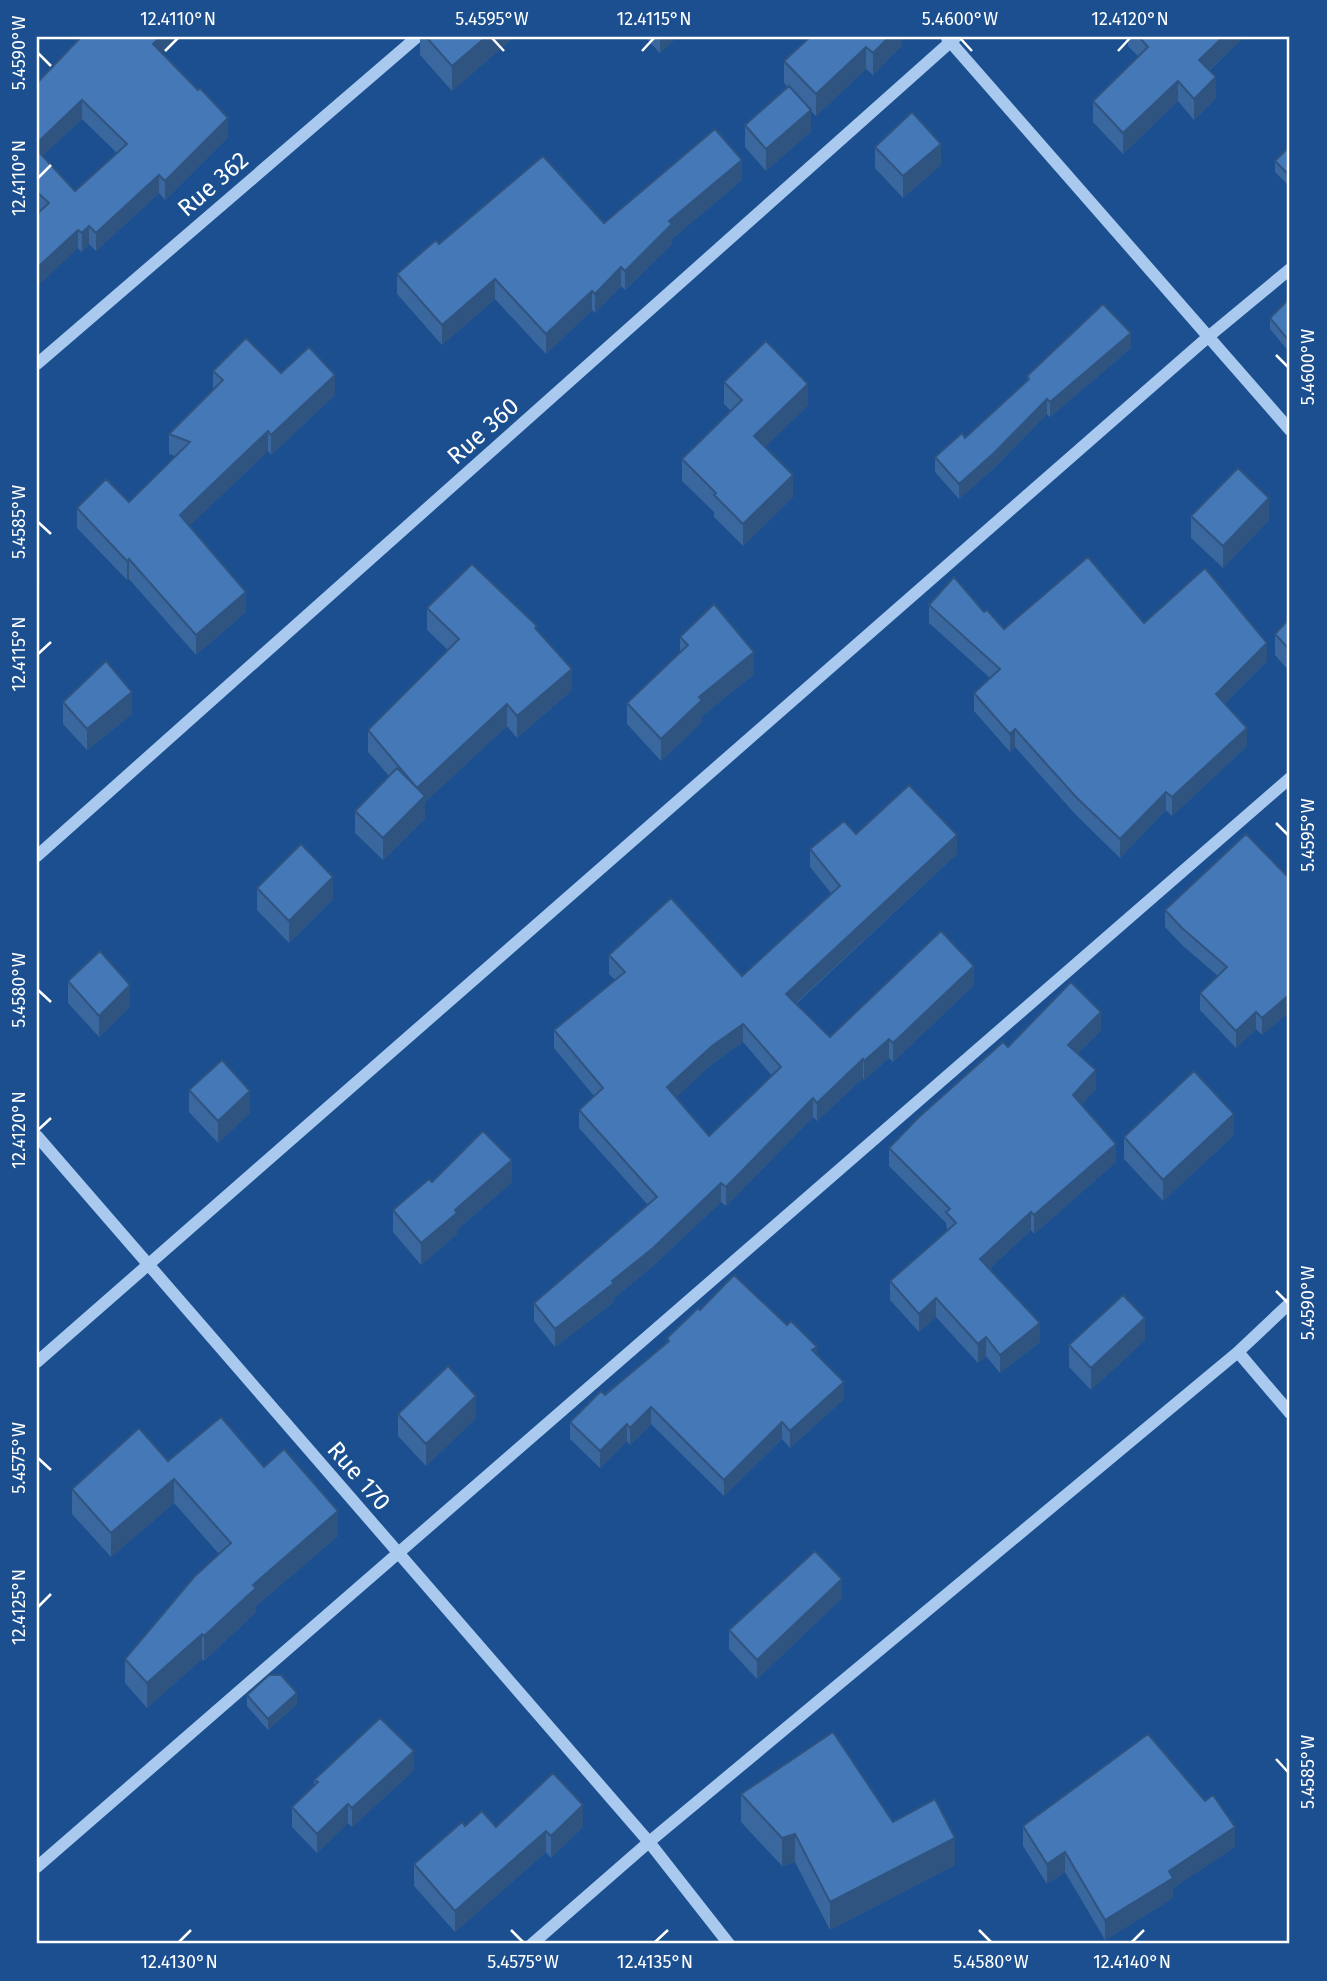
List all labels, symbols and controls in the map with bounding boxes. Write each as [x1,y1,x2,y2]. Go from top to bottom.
text: 12.4110°N [140,8,216,30]
text: 5.4595°W [455,8,529,30]
text: 12.4115°N [617,8,691,30]
text: 5.4600°W [922,8,998,30]
text: 12.4120°N [1091,8,1169,30]
text: 5.4590°W [8,16,30,90]
text: 12.4110°N [8,140,30,216]
street label: Rue 362 [172,146,254,222]
text: 5.4600°W [1297,329,1319,405]
street label: Rue 360 [442,392,524,470]
text: 5.4585°W [8,485,30,559]
text: 12.4115°N [8,617,30,691]
text: 5.4595°W [1297,798,1319,872]
text: 5.4580°W [8,952,30,1028]
text: 12.4120°N [8,1091,30,1169]
text: 5.4590°W [1297,1266,1319,1340]
text: 5.4575°W [8,1422,30,1494]
street label: Rue 170 [322,1436,396,1516]
text: 12.4125°N [8,1569,30,1645]
text: 5.4585°W [1297,1735,1319,1809]
text: 12.4130°N [140,1951,218,1973]
text: 5.4575°W [487,1951,559,1973]
text: 12.4135°N [617,1951,693,1973]
text: 5.4580°W [953,1951,1029,1973]
text: 12.4140°N [1093,1951,1171,1973]

